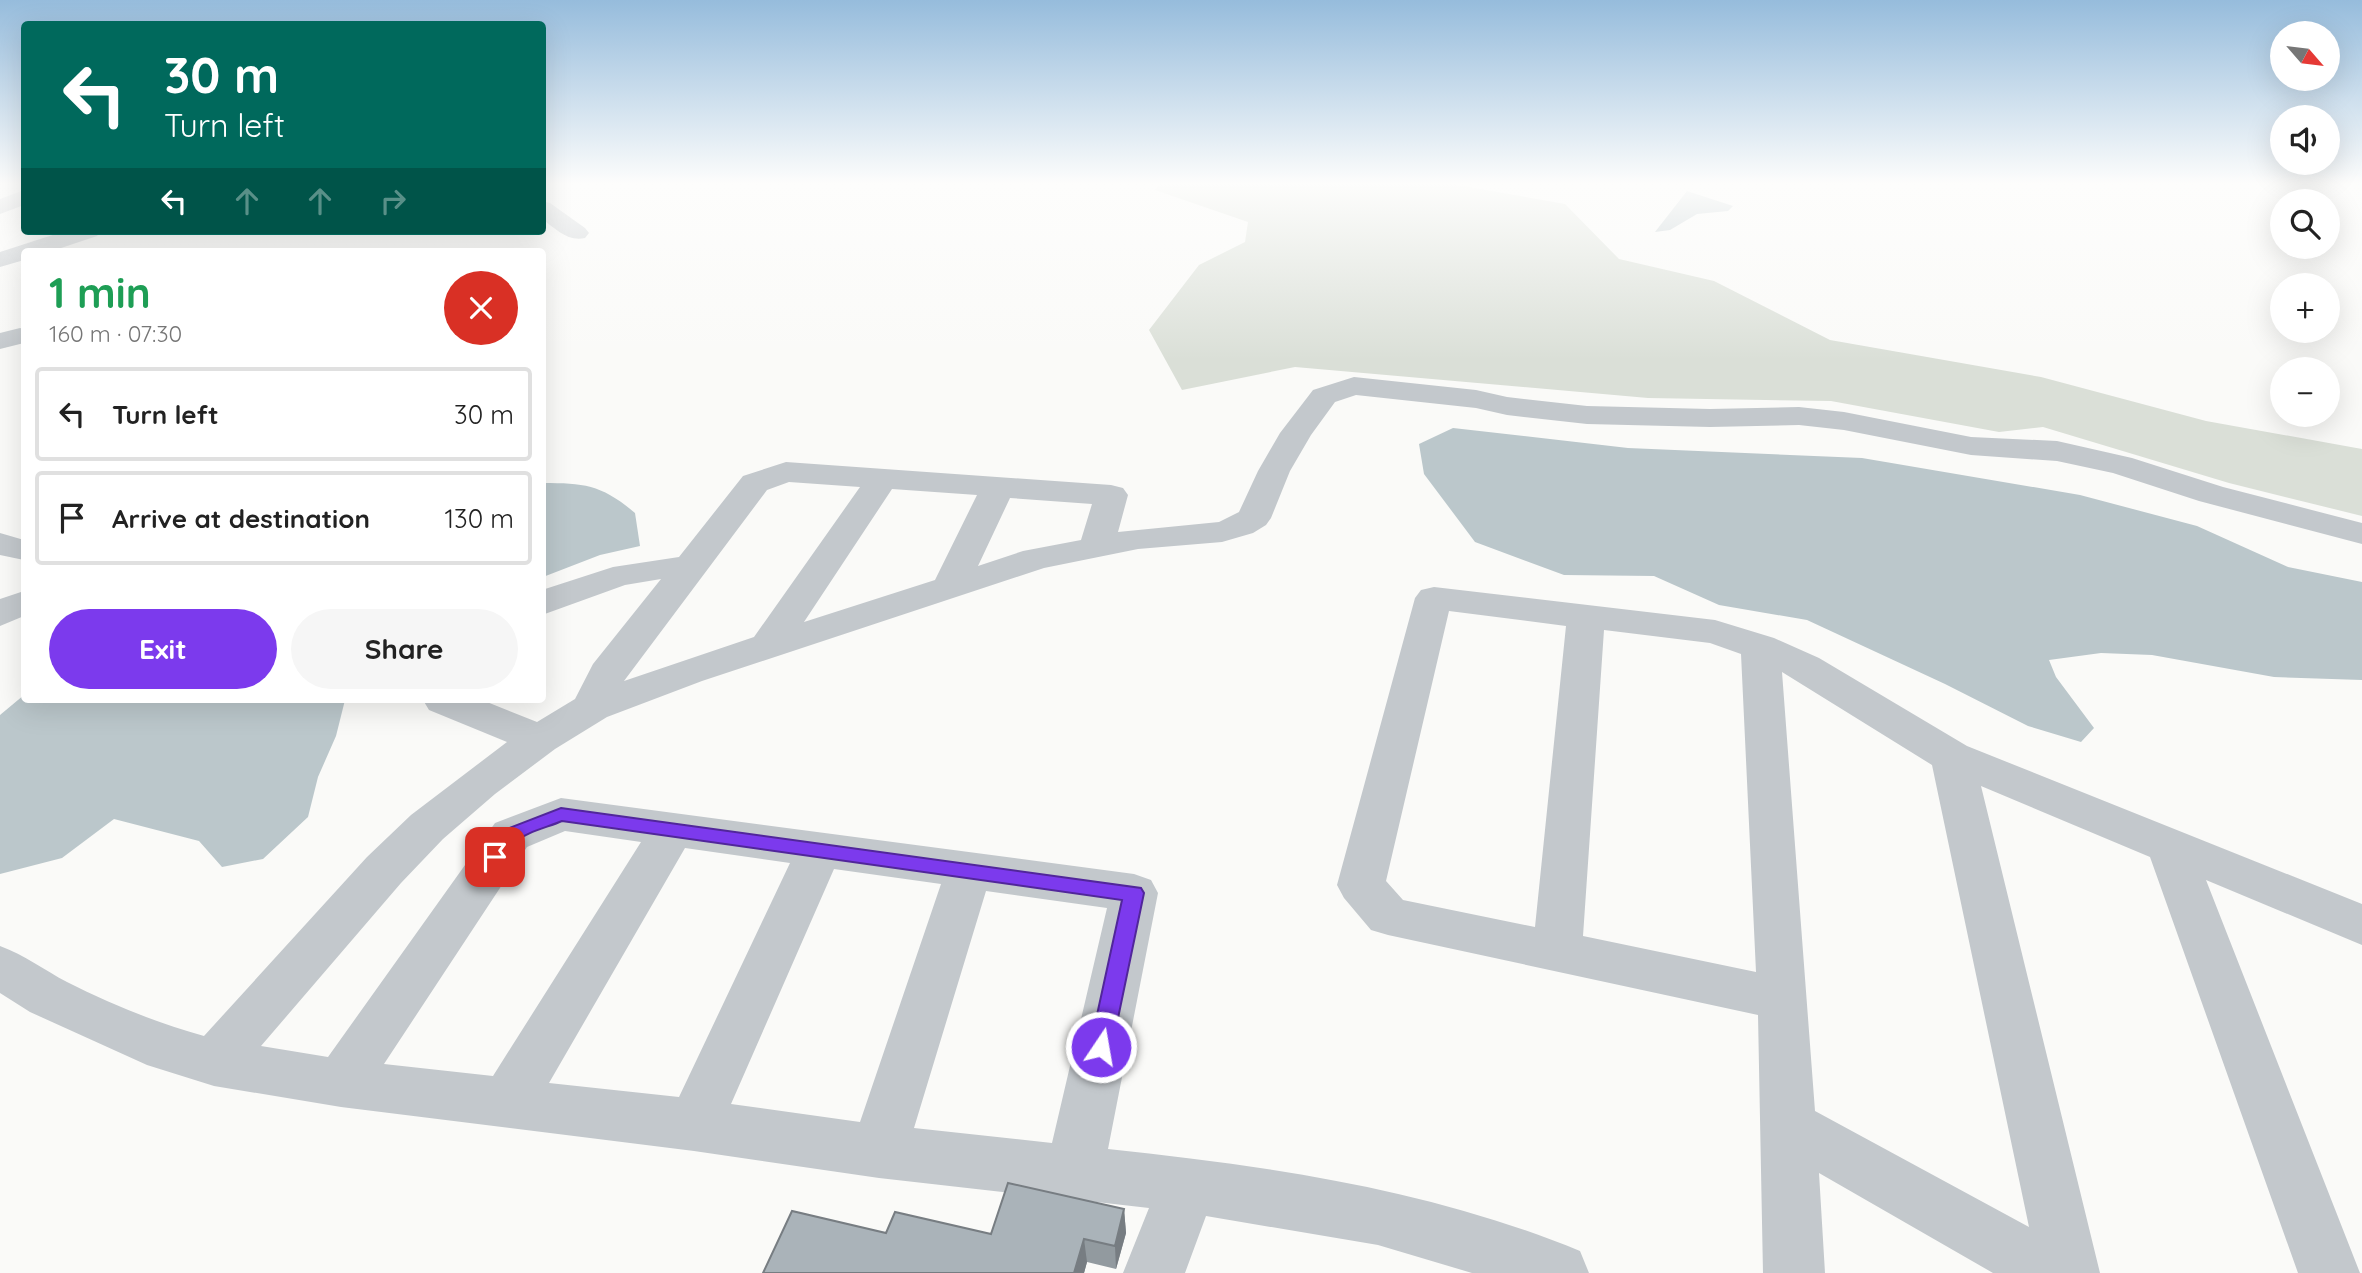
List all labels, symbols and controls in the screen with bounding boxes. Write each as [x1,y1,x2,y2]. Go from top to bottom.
north arrow [2270,21,2340,91]
map controls [2270,21,2340,427]
text: 30 m [164,44,279,105]
icon: left [49,49,140,140]
text: Turn left [164,105,285,145]
button: sound [2270,105,2340,175]
icon: left [155,182,193,220]
icon: ahead [228,182,266,220]
icon: ahead [301,182,339,220]
icon: right [374,182,412,220]
button: search [2270,189,2340,259]
text: 1 min [49,266,151,319]
button: close [444,271,518,345]
button: + [2270,273,2340,343]
text: 160 m · 07:30 [49,319,182,348]
button: − [2270,357,2340,427]
icon: left [53,395,91,433]
text: Turn left [112,398,219,431]
text: 30 m [454,398,514,431]
icon: arrive [53,499,91,537]
text: Arrive at destination [112,502,370,535]
text: 130 m [444,502,514,535]
button: Exit [49,609,277,689]
button: Share [291,609,518,689]
pin [465,827,525,887]
icon: arrive [476,838,514,876]
position arrow [1064,1010,1138,1084]

